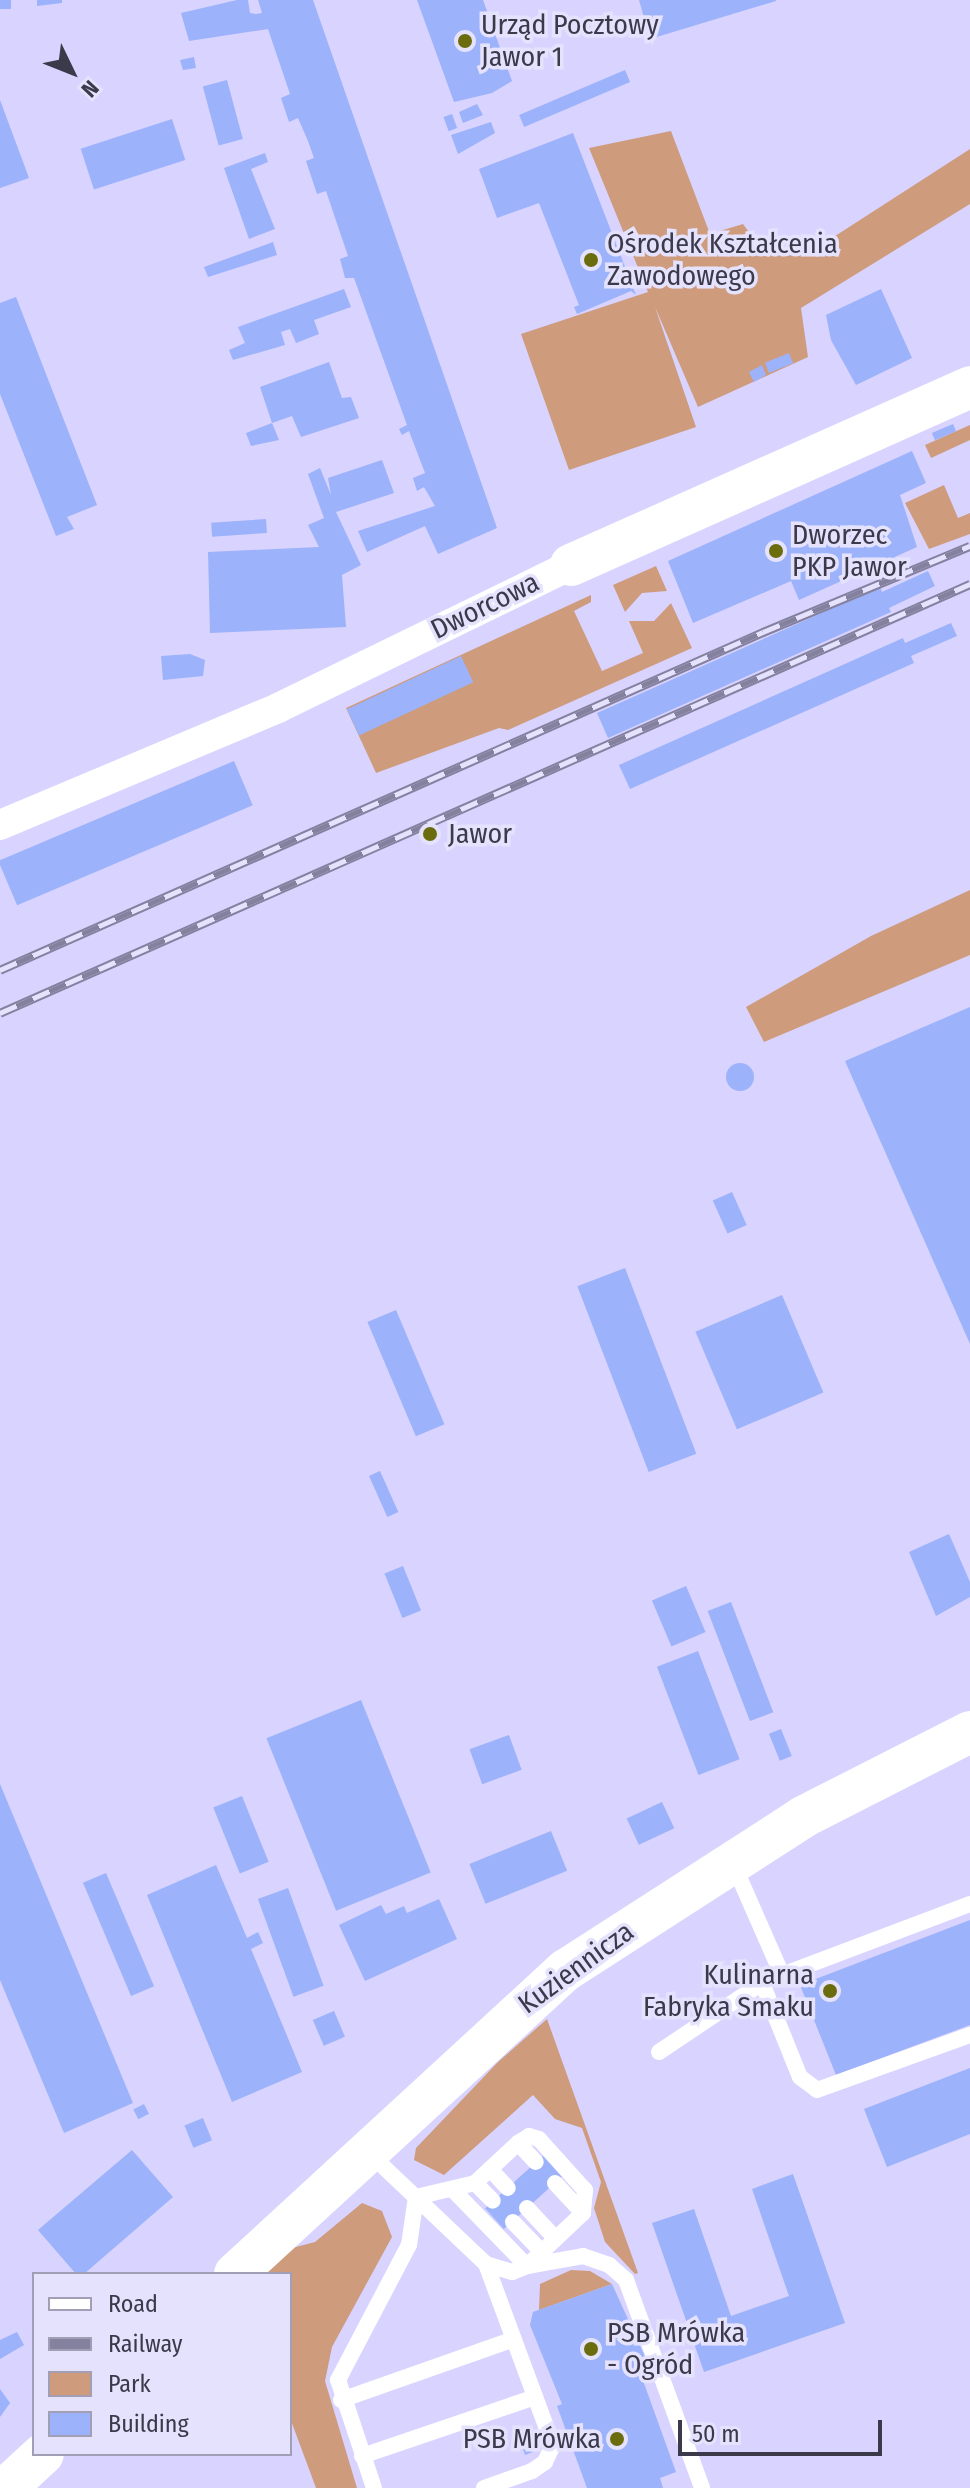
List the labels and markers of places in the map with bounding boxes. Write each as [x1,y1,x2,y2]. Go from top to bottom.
place label: Urząd Pocztowy Jawor 1 [481,8,659,74]
marker: Urząd Pocztowy Jawor 1 [456,32,474,50]
place label: Ośrodek Kształcenia Zawodowego [607,227,838,293]
marker: Ośrodek Kształcenia Zawodowego [582,251,600,269]
place label: Dworzec PKP Jawor [792,518,907,584]
marker: Dworzec PKP Jawor [767,542,785,560]
place label: Jawor [448,817,512,851]
marker: Jawor [419,823,441,845]
place label: Kulinarna Fabryka Smaku [643,1958,814,2024]
marker: Kulinarna Fabryka Smaku [821,1982,839,2000]
place label: PSB Mrówka - Ogród [607,2316,745,2382]
marker: PSB Mrówka - Ogród [582,2340,600,2358]
place label: PSB Mrówka [463,2422,601,2456]
marker: PSB Mrówka [608,2430,626,2448]

